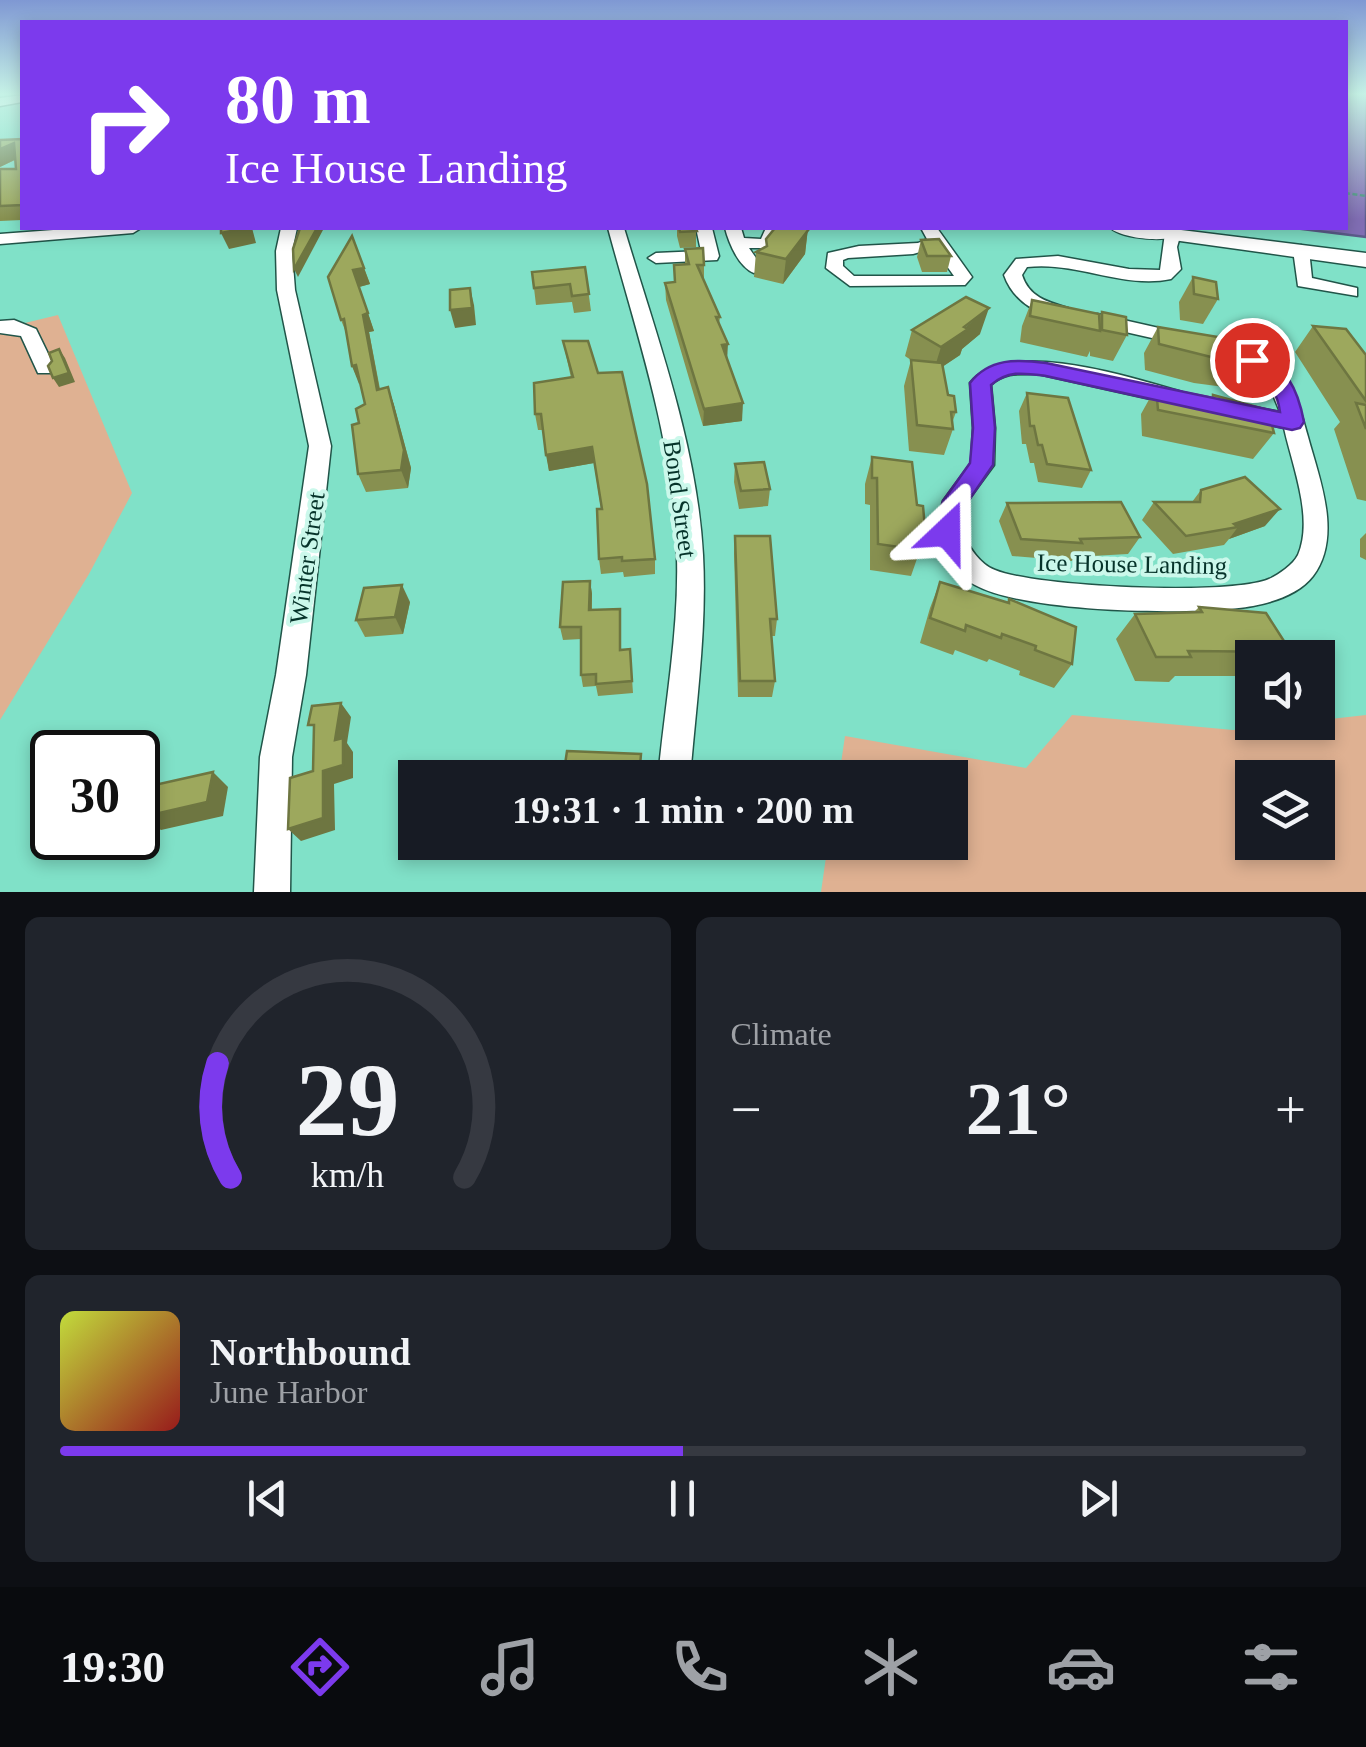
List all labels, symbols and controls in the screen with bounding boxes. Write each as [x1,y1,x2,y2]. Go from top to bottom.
icon: right [60,60,190,190]
text: 80 m [225,61,371,138]
text: Ice House Landing [225,143,567,193]
pin [1210,318,1295,403]
icon: arrive [1225,333,1280,388]
street label: Bond Street [658,438,702,560]
position arrow [895,480,999,584]
street label: Winter Street [284,490,330,626]
street label: Ice House Landing [1037,549,1228,579]
map controls [1235,640,1335,860]
button: sound [1235,640,1335,740]
speed limit sign: 30 [30,730,160,860]
button: layers [1235,760,1335,860]
text: 19:31 · 1 min · 200 m [512,789,854,831]
text: Climate [731,1016,832,1052]
text: 29 [296,1042,400,1157]
text: 21° [966,1067,1071,1150]
text: − [731,1079,762,1140]
text: + [1275,1079,1306,1140]
text: km/h [311,1155,385,1195]
text: Northbound [210,1331,411,1373]
text: June Harbor [210,1374,367,1410]
icon: previous [240,1471,295,1526]
icon: pause [655,1471,710,1526]
icon: next [1071,1471,1126,1526]
icon: directions [285,1632,355,1702]
icon: music [475,1632,545,1702]
icon: phone [665,1632,735,1702]
icon: climate [856,1632,926,1702]
icon: car [1046,1632,1116,1702]
icon: filters [1236,1632,1306,1702]
text: 19:30 [60,1642,165,1692]

